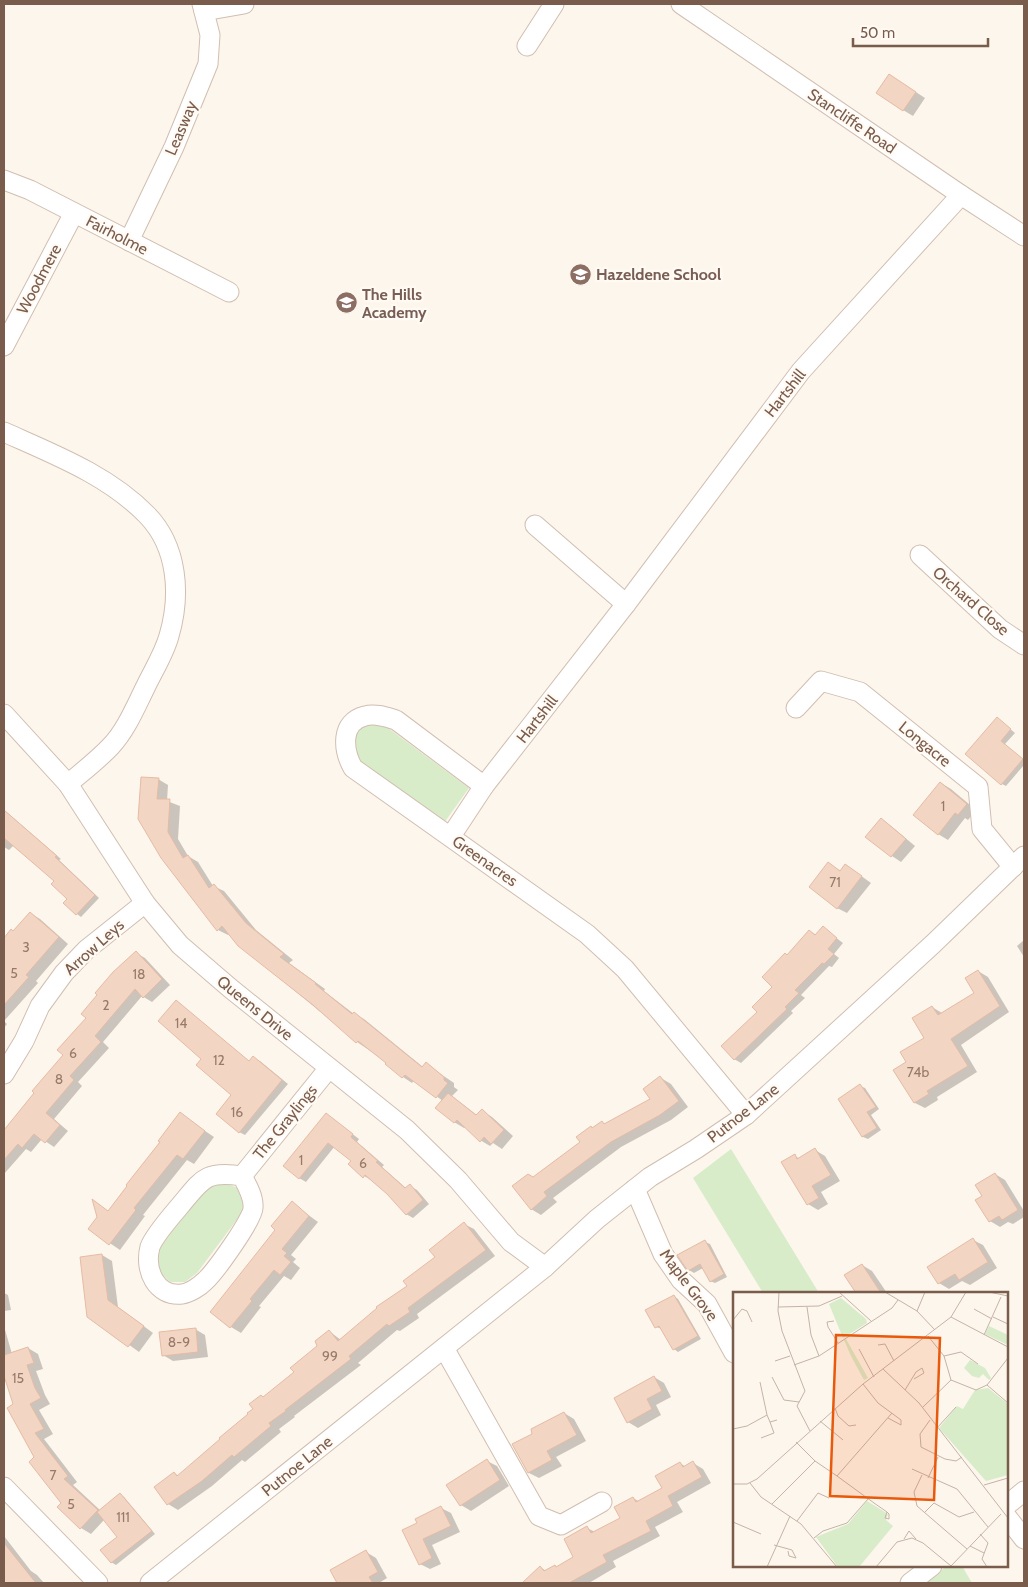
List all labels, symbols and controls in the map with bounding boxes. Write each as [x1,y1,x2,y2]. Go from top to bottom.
scale bar [853,15,988,47]
text: 50 m [860,24,895,42]
street label: Stancliffe Road [804,84,900,158]
street label: Leasway [161,98,201,158]
street label: Fairholme [83,211,151,259]
street label: Woodmere [13,241,65,317]
school or university icon: Hazeldene School [568,262,592,286]
place label: Hazeldene School [596,265,721,284]
place label: The Hills Academy [362,285,427,322]
school or university icon: The Hills Academy [334,291,358,315]
street label: Hartshill [760,365,810,421]
street label: Orchard Close [929,563,1013,639]
street label: Hartshill [512,691,562,747]
street label: Longacre [895,717,955,771]
house number: 1 [941,797,945,815]
street label: Greenacres [449,832,522,891]
house number: 71 [829,873,841,891]
street label: Arrow Leys [60,915,128,979]
house number: 3 [22,938,30,956]
house number: 5 [10,964,18,982]
house number: 18 [132,965,146,983]
street label: Queens Drive [213,972,297,1044]
house number: 2 [102,996,110,1014]
house number: 14 [175,1014,187,1032]
house number: 6 [69,1044,77,1062]
house number: 12 [213,1051,225,1069]
house number: 74b [907,1063,929,1081]
house number: 8 [55,1070,63,1088]
street label: Putnoe Lane [704,1079,782,1147]
street label: The Graylings [249,1081,321,1163]
house number: 16 [231,1103,243,1121]
house number: 1 [299,1151,303,1169]
house number: 6 [359,1154,367,1172]
street label: Maple Grove [656,1245,722,1325]
inset map [733,1292,1008,1567]
house number: 8-9 [168,1333,190,1351]
house number: 99 [322,1347,338,1365]
house number: 15 [12,1369,24,1387]
street label: Putnoe Lane [258,1432,336,1500]
house number: 7 [49,1466,57,1484]
house number: 5 [67,1495,75,1513]
house number: 111 [116,1508,130,1526]

